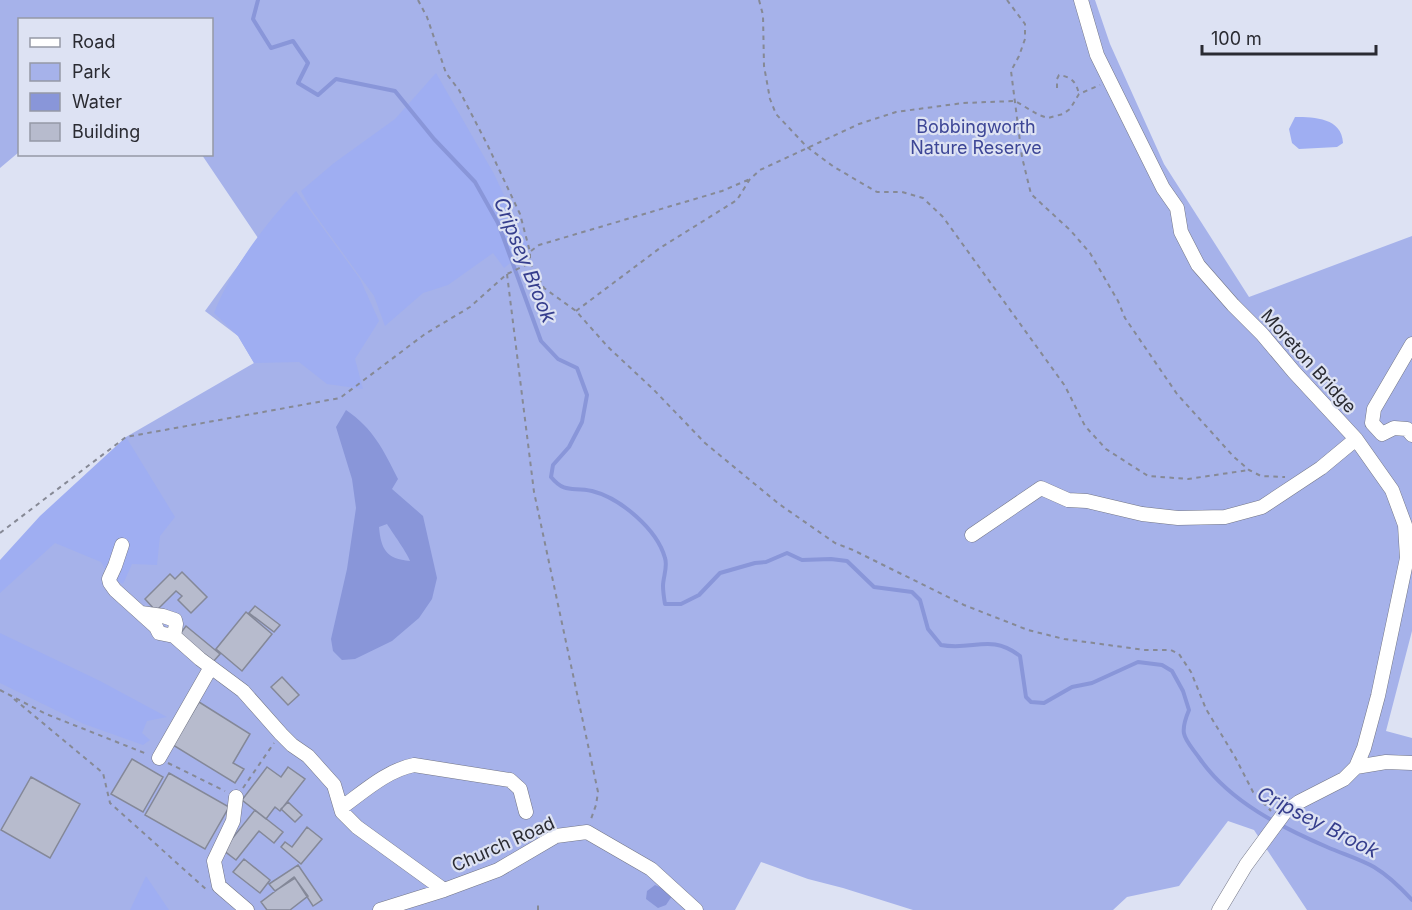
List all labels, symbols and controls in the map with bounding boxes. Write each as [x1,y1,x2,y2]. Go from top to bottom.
legend [18,18,213,156]
scale bar [1202,18,1376,56]
text: 100 m [1211,28,1262,49]
text: Road [72,31,115,52]
text: Park [72,61,111,82]
text: Water [72,91,122,112]
park label: Bobbingworth Nature Reserve [910,116,1042,158]
text: Building [72,121,140,142]
water label: Cripsey Brook [489,194,561,327]
street label: Moreton Bridge [1257,305,1361,417]
water label: Cripsey Brook [1253,781,1384,863]
street label: Church Road [448,812,558,876]

